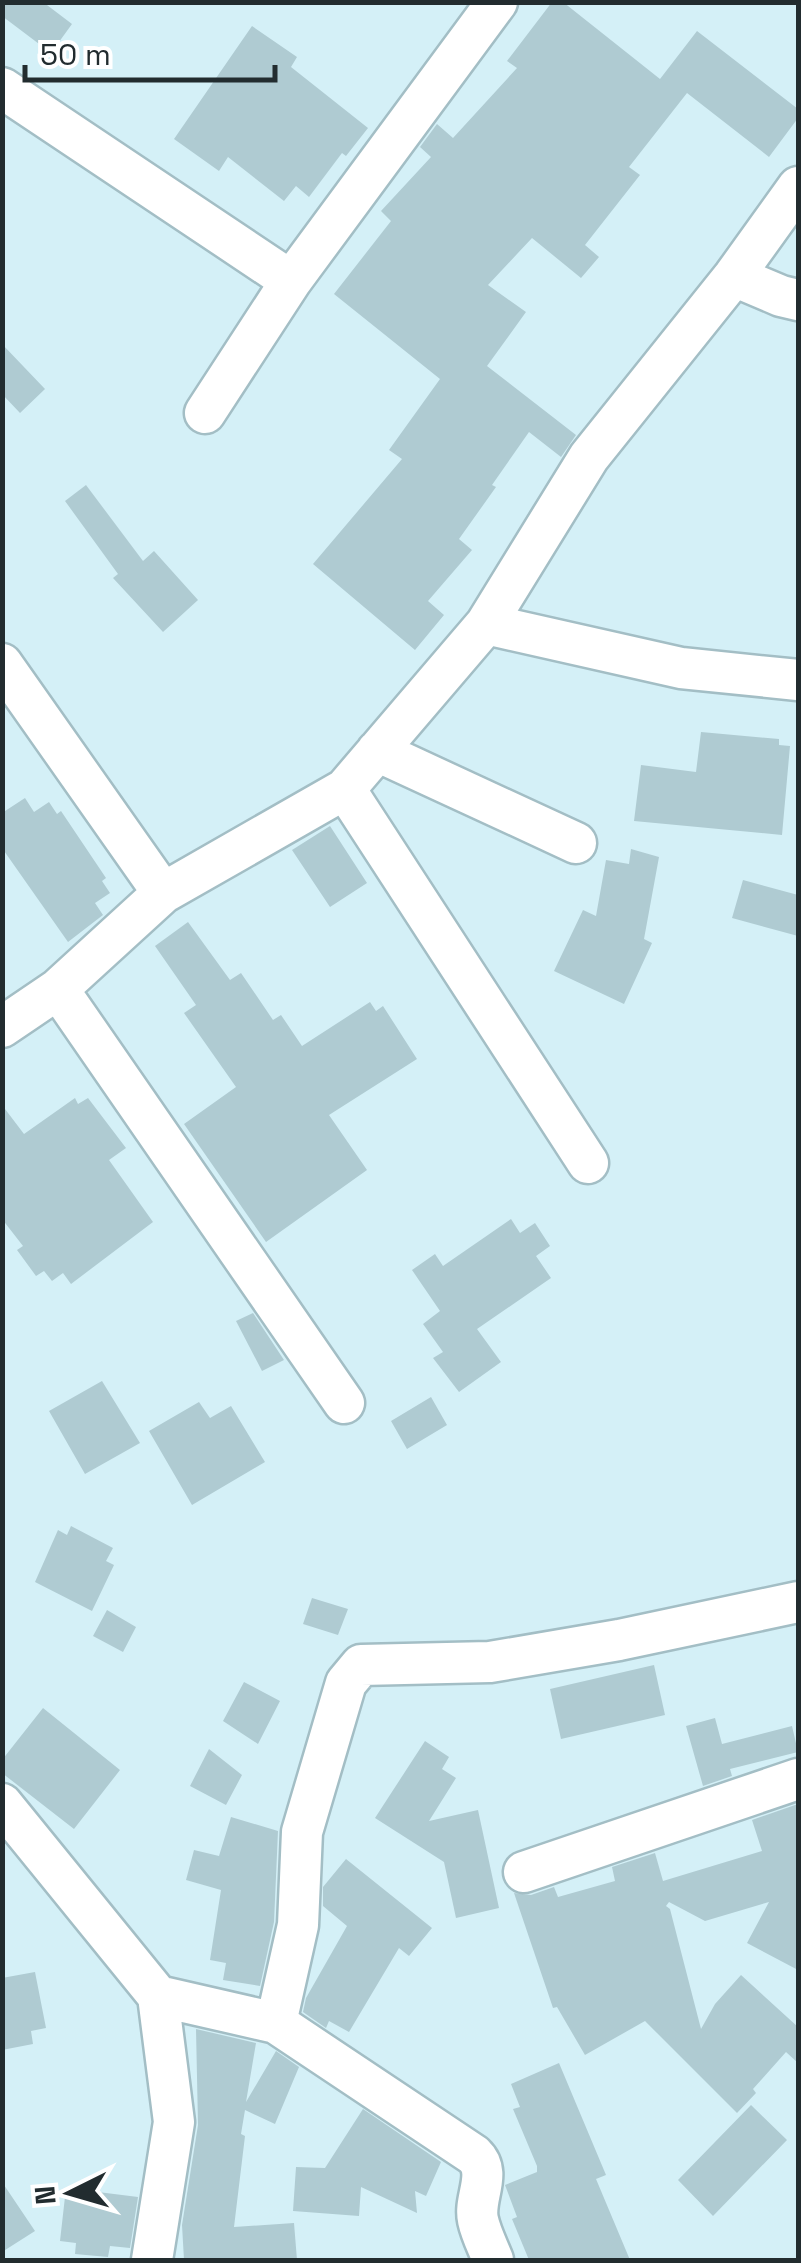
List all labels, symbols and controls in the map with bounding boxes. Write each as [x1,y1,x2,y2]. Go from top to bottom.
scale bar [25,20,275,82]
text: 50 m [40,35,111,74]
north arrow [20,2143,120,2243]
text: N [26,2184,64,2206]

